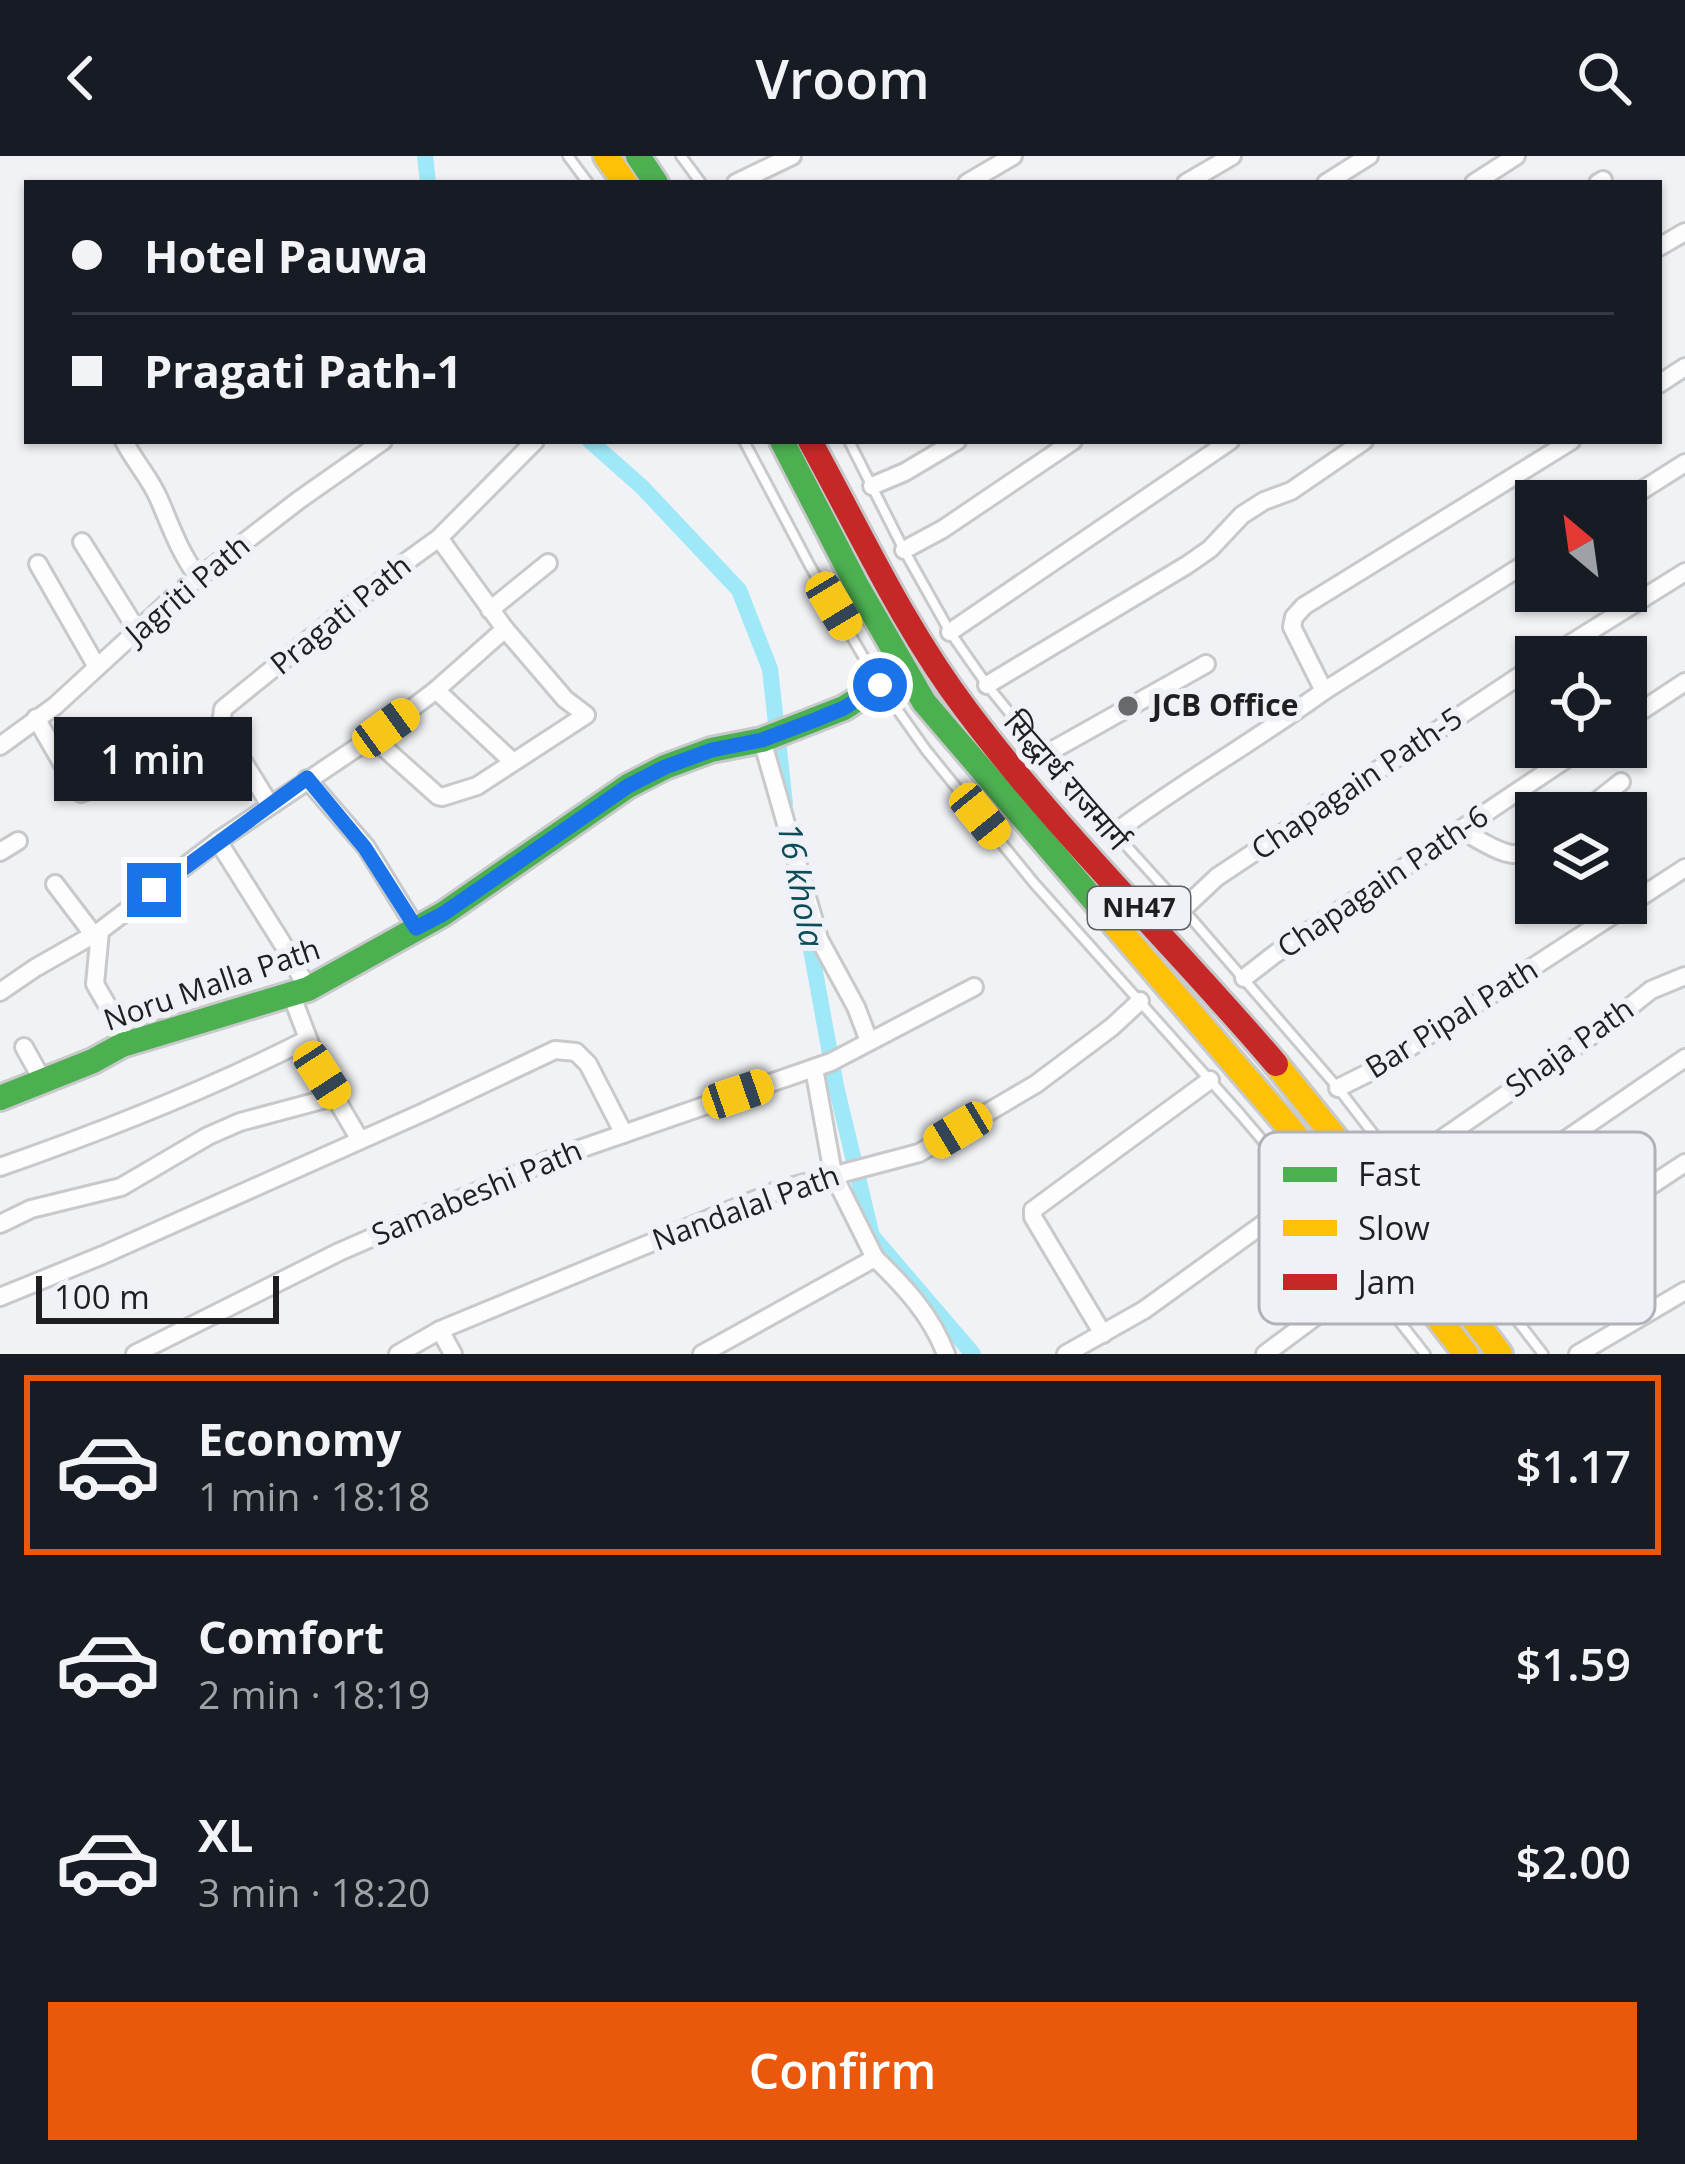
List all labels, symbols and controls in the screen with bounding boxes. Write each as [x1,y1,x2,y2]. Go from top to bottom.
text: Vroom [755,41,930,115]
icon: back [48,45,114,111]
icon: search [1571,45,1637,111]
text: Hotel Pauwa [144,225,429,286]
text: Pragati Path-1 [144,340,462,401]
north arrow [1515,480,1647,612]
map controls [1515,480,1647,924]
street label: Jagriti Path [114,525,258,655]
street label: Pragati Path [261,544,419,683]
car [800,566,868,646]
button: locate [1515,636,1647,768]
route start [853,658,907,712]
place label: JCB Office [1149,684,1298,725]
car [346,692,426,764]
marker: JCB Office [1115,693,1141,719]
street label: Chapagain Path-5 [1243,697,1470,869]
street label: सिद्धार्थ राजमार्ग [995,702,1140,859]
callout: 1 min [55,716,253,800]
text: 1 min [100,732,206,785]
car [943,777,1017,855]
button: layers [1515,792,1647,924]
street label: Chapagain Path-6 [1269,795,1496,967]
water label: 16 khola [767,819,836,951]
route end [127,863,181,917]
road number: NH47 [1088,887,1190,929]
street label: Noru Malla Path [98,927,325,1040]
street label: Bar Pipal Path [1357,948,1545,1087]
street label: Shaja Path [1497,988,1641,1106]
car [287,1035,357,1115]
car [698,1065,778,1123]
car [918,1096,998,1164]
street label: Samabeshi Path [365,1129,588,1254]
legend [1259,1132,1655,1324]
text: Fast [1358,1151,1421,1196]
street label: Nandalal Path [646,1154,845,1259]
text: Slow [1358,1205,1430,1250]
text: Jam [1355,1259,1416,1304]
scale bar [36,1270,279,1323]
text: 100 m [54,1274,150,1319]
text: Economy [198,1408,401,1469]
icon: car [54,1411,162,1519]
text: $1.17 [1516,1435,1631,1496]
text: 1 min · 18:18 [198,1469,430,1522]
text: Comfort [198,1606,384,1667]
icon: car [54,1609,162,1717]
text: $1.59 [1516,1633,1631,1694]
text: 2 min · 18:19 [198,1667,430,1720]
text: XL [198,1804,253,1865]
icon: car [54,1807,162,1915]
text: $2.00 [1516,1831,1631,1892]
text: 3 min · 18:20 [198,1865,430,1918]
button: Confirm [48,2002,1637,2140]

